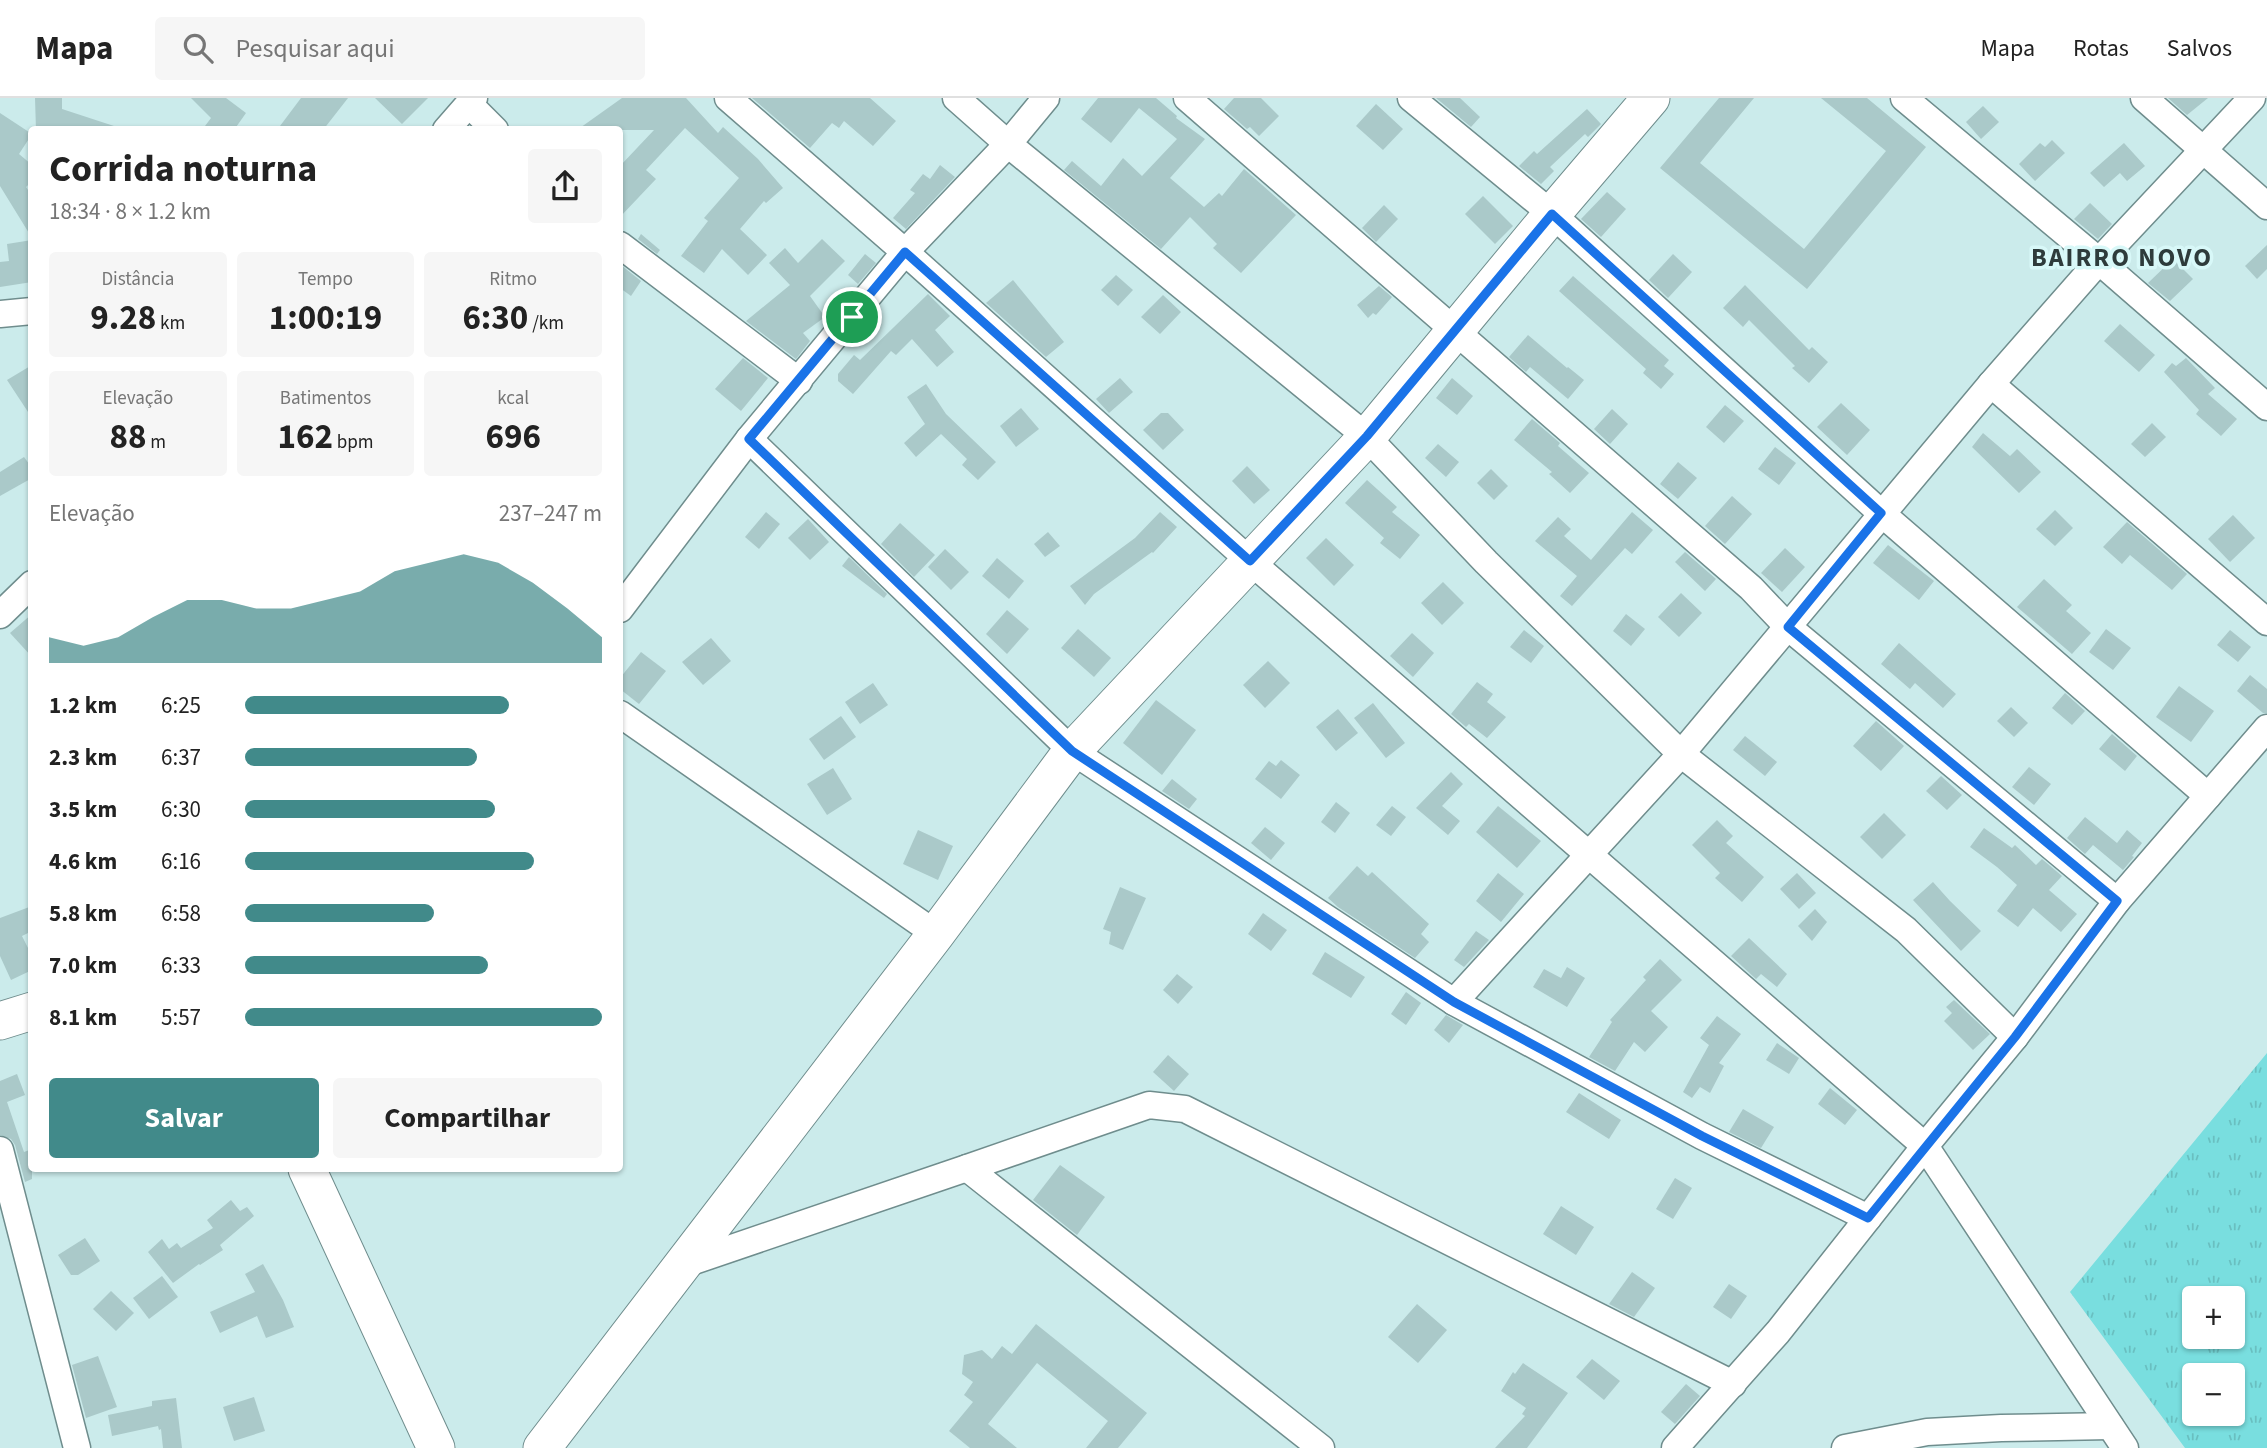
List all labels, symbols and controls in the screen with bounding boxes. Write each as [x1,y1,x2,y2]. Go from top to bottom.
search box [155,17,645,80]
text: Mapa [35,25,113,72]
icon: search [179,29,217,67]
text: Pesquisar aqui [235,30,395,67]
text: Mapa [1980,31,2035,66]
text: Rotas [2073,31,2129,66]
text: Salvos [2167,31,2232,66]
text: Corrida noturna [49,142,317,196]
button: share [528,149,602,223]
text: 18:34 · 8 × 1.2 km [49,195,211,228]
district label: BAIRRO NOVO [2031,239,2213,276]
text: Distância [101,266,174,293]
text: Tempo [298,266,353,293]
text: Ritmo [489,266,537,293]
pin [822,287,882,347]
text: 9.28 [90,293,156,343]
text: 1:00:19 [269,293,382,343]
text: 6:30 [462,293,528,343]
icon: arrive [833,298,871,336]
text: km [156,310,185,337]
text: /km [528,310,564,337]
text: Elevação [102,385,173,412]
text: Batimentos [280,385,371,412]
text: kcal [497,385,529,412]
text: 88 [110,412,147,462]
text: 162 [277,412,333,462]
text: 696 [485,412,541,462]
text: m [147,429,166,456]
text: bpm [333,429,374,456]
text: Elevação [49,497,135,530]
text: 237–247 m [499,497,602,530]
text: 1.2 km [49,689,117,722]
text: 6:25 [161,689,201,722]
text: 2.3 km [49,741,117,774]
text: 6:37 [161,741,201,774]
text: 3.5 km [49,793,117,826]
text: 6:30 [161,793,201,826]
text: 4.6 km [49,845,117,878]
text: 6:16 [161,845,201,878]
text: 5.8 km [49,897,117,930]
text: 6:58 [161,897,201,930]
text: 7.0 km [49,949,117,982]
text: 6:33 [161,949,201,982]
text: 8.1 km [49,1001,117,1034]
text: 5:57 [161,1001,201,1034]
button: Salvar [49,1078,319,1158]
button: Compartilhar [333,1078,602,1158]
map controls [2182,1286,2245,1426]
button: + [2182,1286,2245,1349]
button: − [2182,1363,2245,1426]

